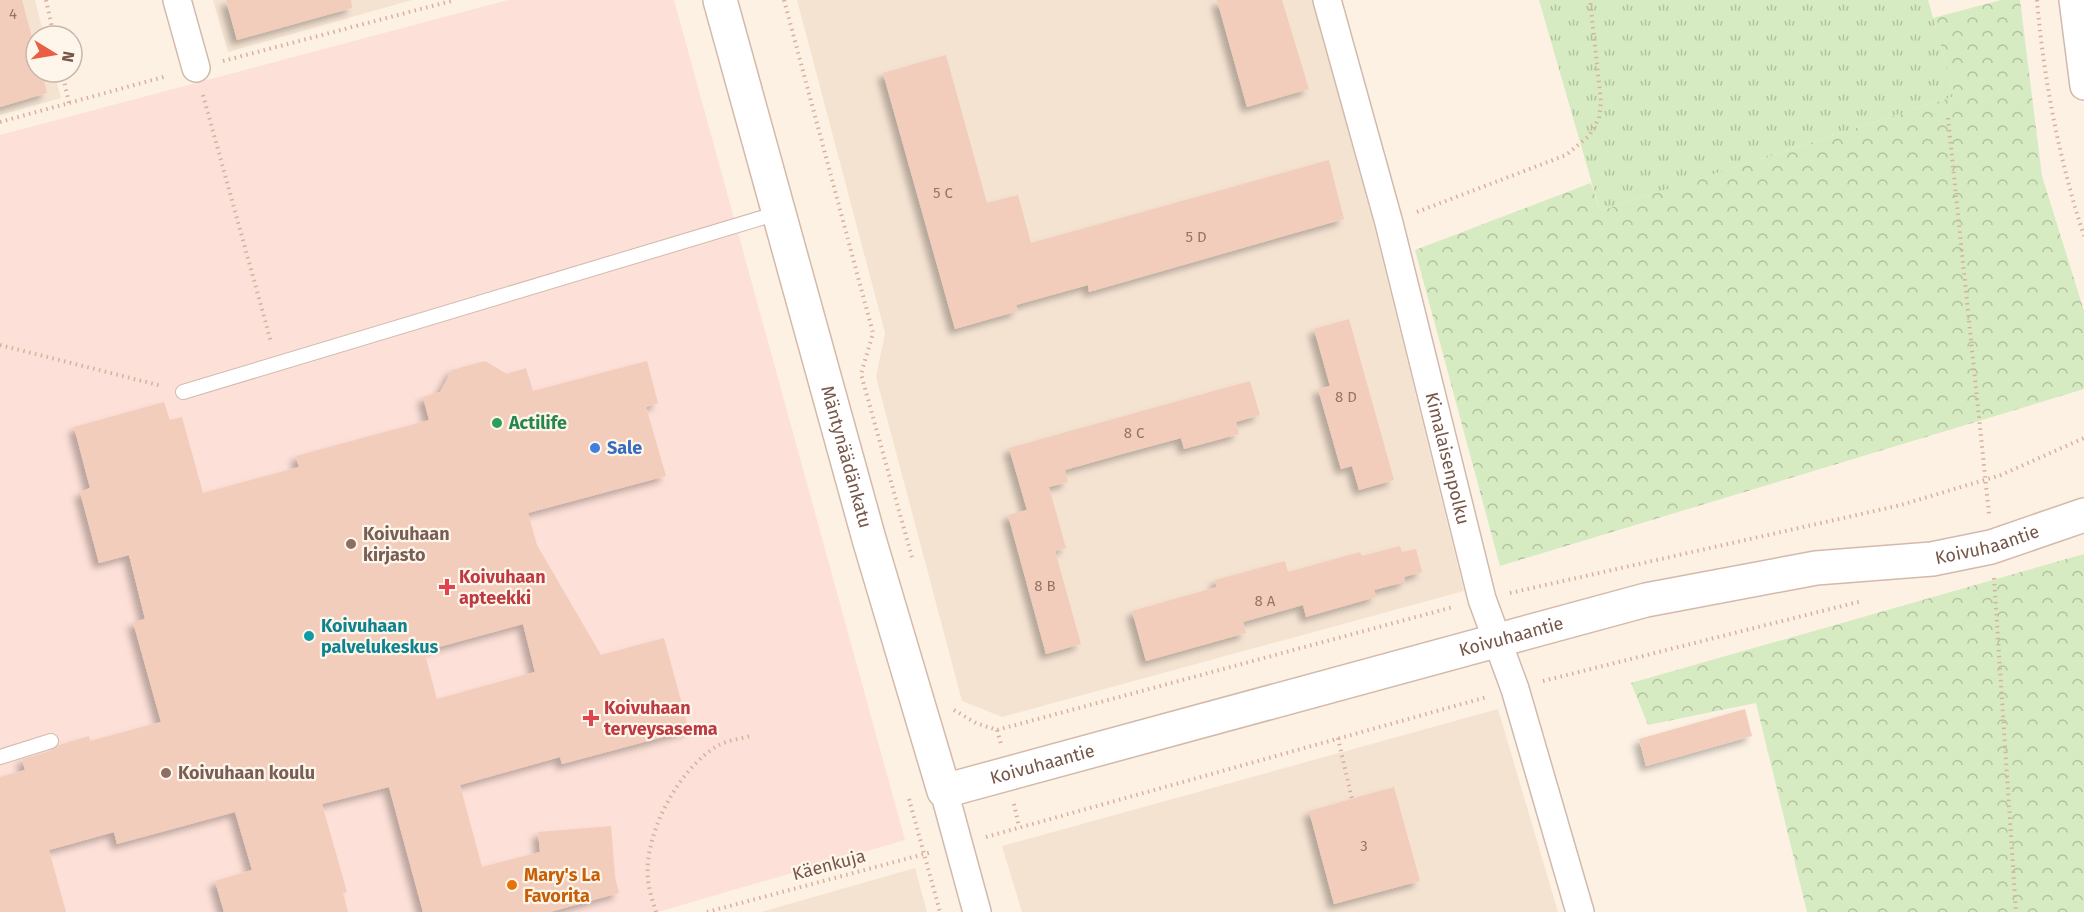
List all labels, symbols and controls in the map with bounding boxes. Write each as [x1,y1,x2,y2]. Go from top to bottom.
house number: 4 [9,5,17,23]
north arrow [24,24,84,84]
text: N [58,50,79,64]
house number: 5 C [933,184,954,202]
house number: 5 D [1185,228,1207,246]
street label: Mäntynäädänkatu [816,383,876,530]
house number: 8 D [1335,388,1357,406]
street label: Kimalaisenpolku [1420,390,1474,527]
place label: Actilife [508,412,567,434]
marker: Actilife [490,416,504,430]
house number: 8 C [1124,424,1145,442]
place label: Sale [607,437,642,459]
marker: Sale [588,441,602,455]
street label: Koivuhaantie [1933,520,2042,569]
place label: Koivuhaan kirjasto [363,523,450,566]
marker: Koivuhaan kirjasto [344,537,358,551]
place label: Koivuhaan apteekki [459,566,546,609]
house number: 8 B [1034,577,1056,595]
marker: Koivuhaan apteekki [440,580,454,594]
house number: 8 A [1255,592,1276,610]
street label: Koivuhaantie [1457,612,1566,661]
place label: Koivuhaan palvelukeskus [321,615,438,658]
marker: Koivuhaan palvelukeskus [302,629,316,643]
place label: Koivuhaan terveysasema [604,697,718,740]
marker: Koivuhaan terveysasema [582,709,600,727]
street label: Koivuhaantie [988,740,1097,789]
place label: Koivuhaan koulu [178,762,315,784]
marker: Koivuhaan koulu [159,766,173,780]
house number: 3 [1360,837,1368,855]
street label: Käenkuja [790,845,868,885]
place label: Mary's La Favorita [524,864,601,907]
marker: Mary's La Favorita [505,878,519,892]

